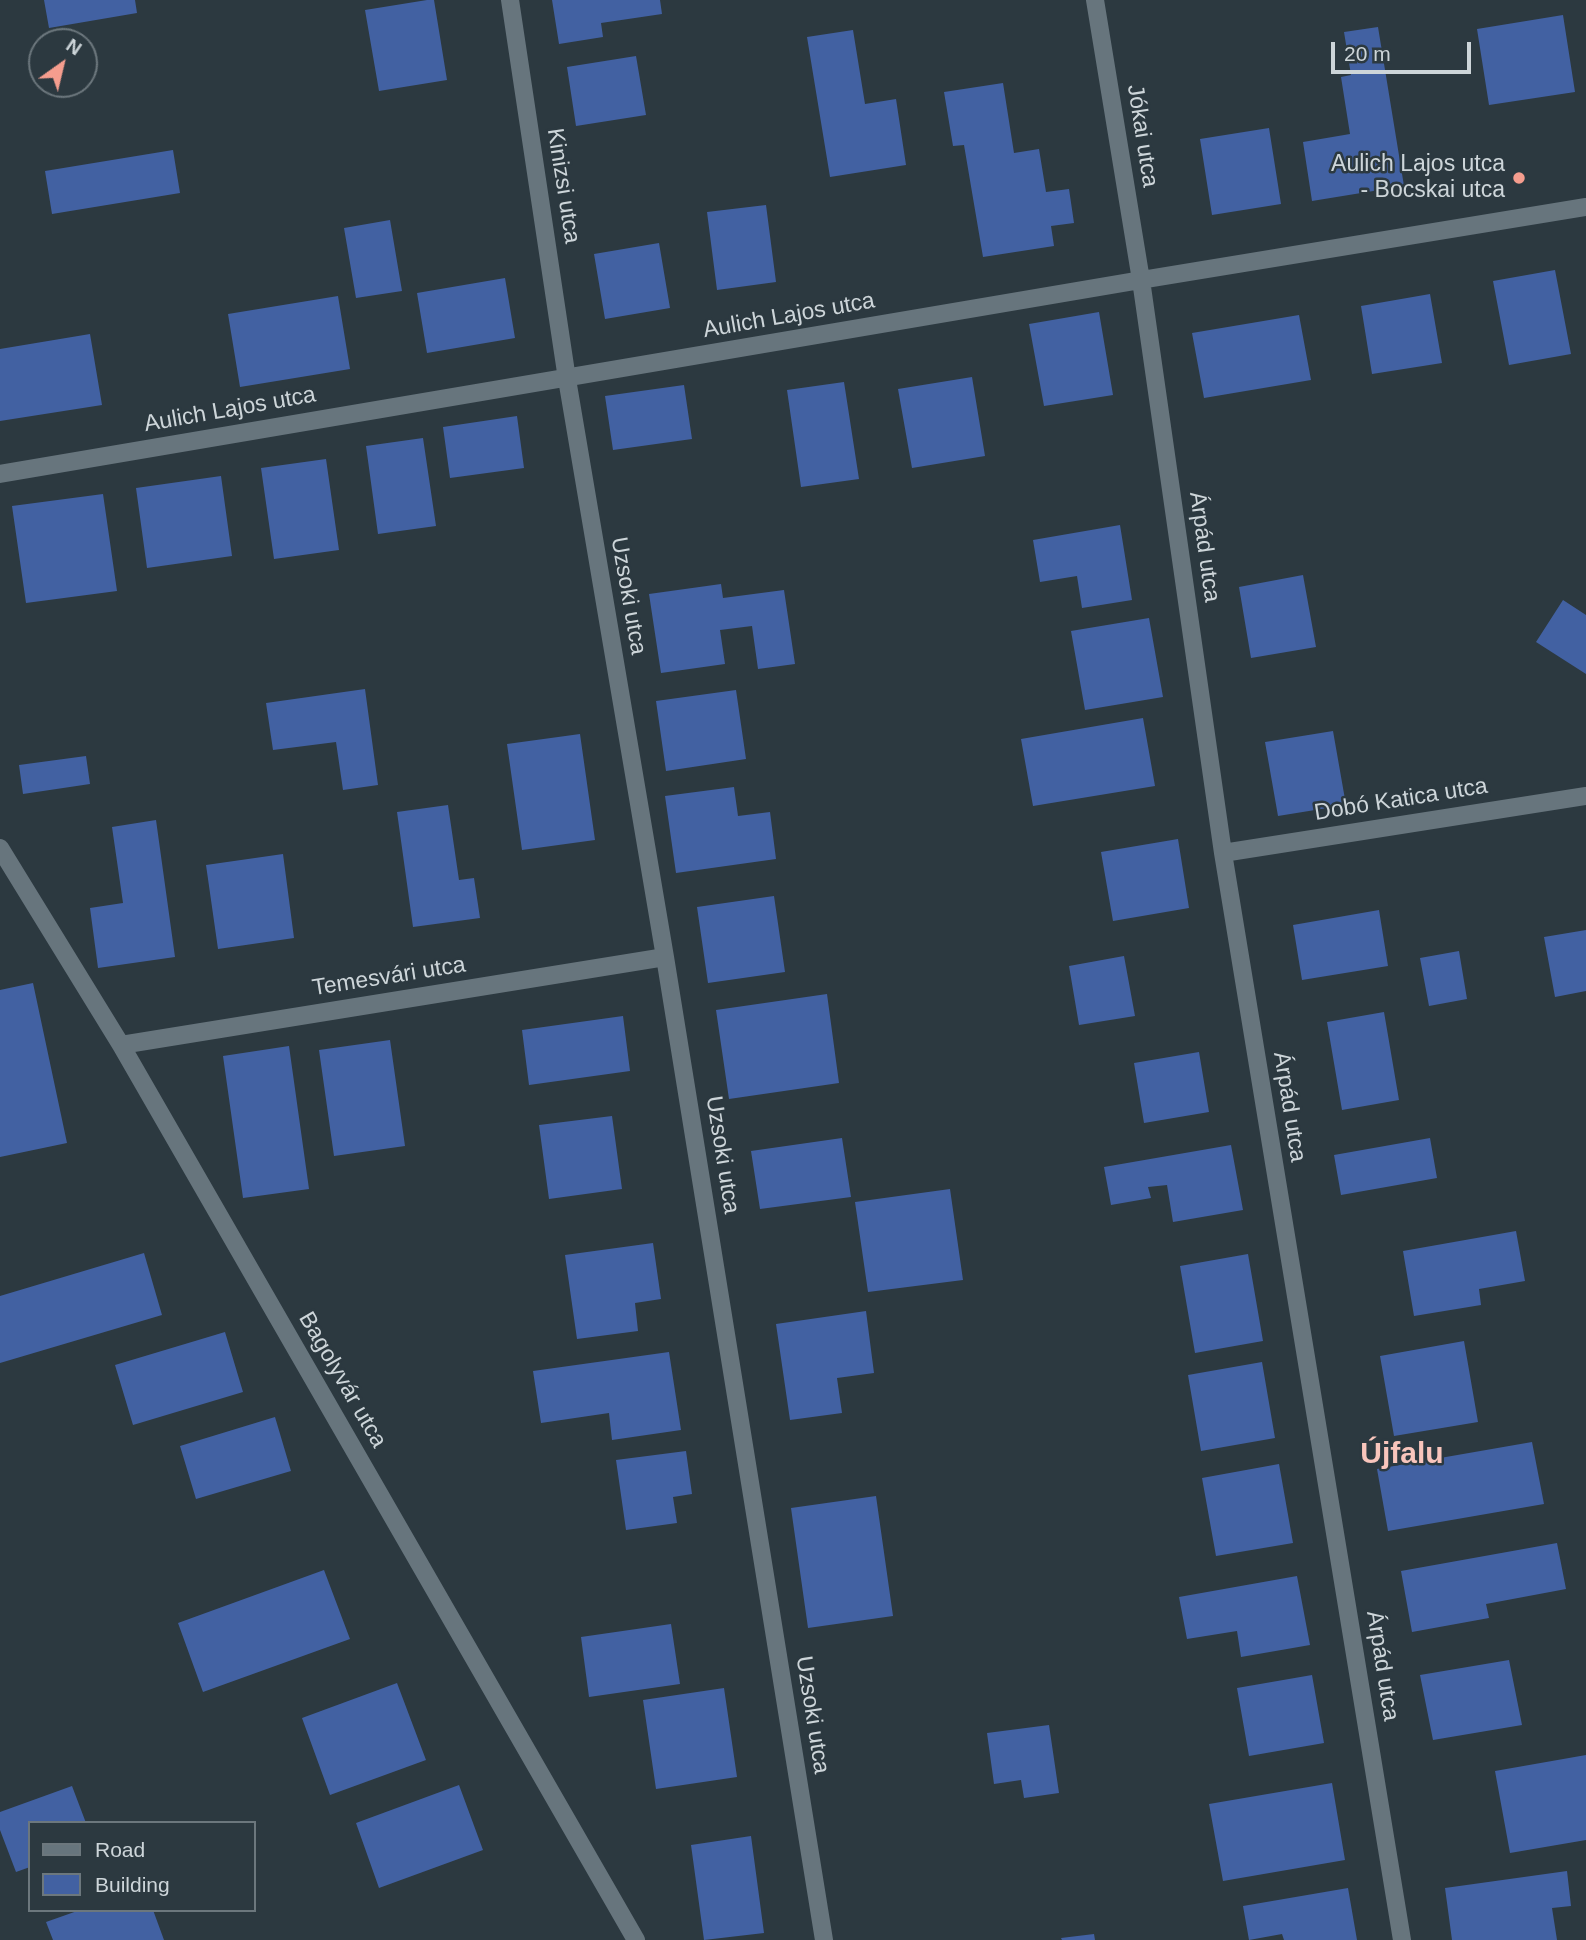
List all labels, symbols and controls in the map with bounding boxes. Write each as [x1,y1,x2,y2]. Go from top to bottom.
north arrow [28,28,98,98]
scale bar [1334,28,1474,72]
text: N [62,34,85,59]
text: 20 m [1344,42,1391,65]
street label: Jókai utca [1120,83,1164,189]
street label: Kinizsi utca [540,126,586,246]
place label: Aulich Lajos utca - Bocskai utca [1331,151,1505,205]
marker: Aulich Lajos utca - Bocskai utca [1511,170,1527,186]
street label: Aulich Lajos utca [701,287,877,345]
street label: Aulich Lajos utca [142,381,318,439]
street label: Árpád utca [1183,490,1225,604]
street label: Uzsoki utca [604,535,652,657]
street label: Dobó Katica utca [1312,773,1490,827]
street label: Temesvári utca [310,951,468,1003]
street label: Árpád utca [1267,1050,1311,1164]
street label: Uzsoki utca [699,1094,745,1216]
street label: Bagolyvár utca [292,1307,392,1453]
district label: Újfalu [1360,1437,1444,1473]
street label: Árpád utca [1360,1609,1404,1723]
street label: Uzsoki utca [789,1654,835,1776]
legend [28,1821,256,1912]
text: Road [95,1838,145,1861]
text: Building [95,1873,170,1896]

